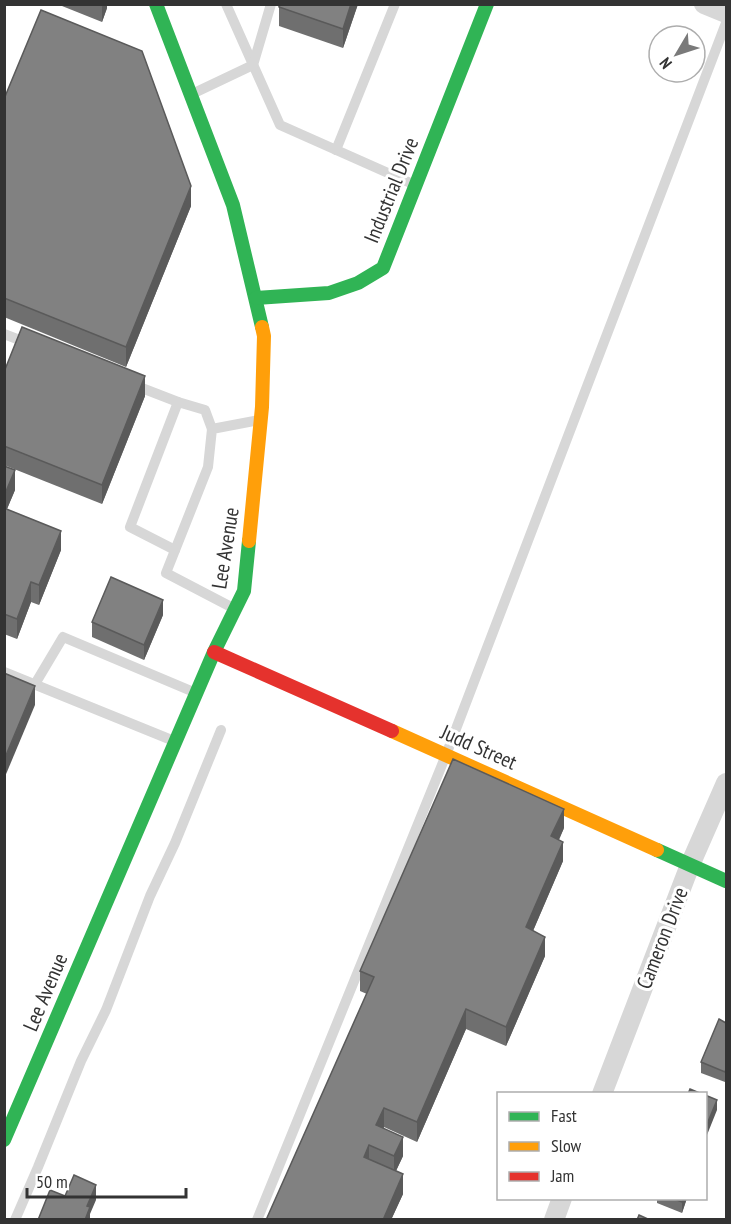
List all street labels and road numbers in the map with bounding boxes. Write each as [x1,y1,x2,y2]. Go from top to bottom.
street label: Industrial Drive [358,133,424,247]
street label: Lee Avenue [205,505,245,591]
street label: Judd Street [436,718,521,776]
street label: Cameron Drive [630,883,694,993]
street label: Lee Avenue [17,949,73,1035]

